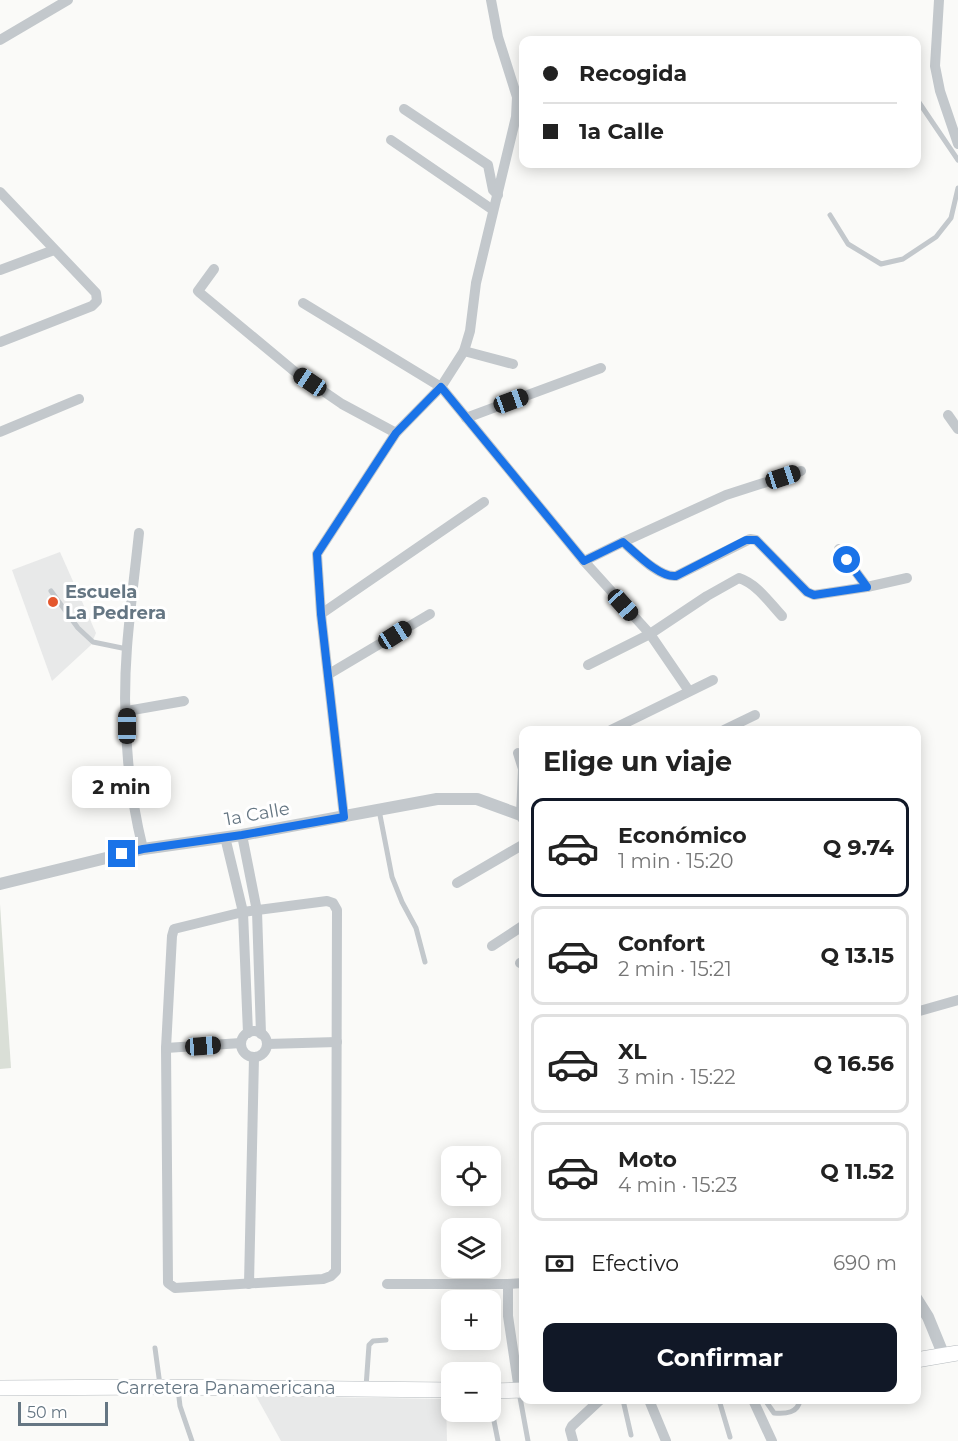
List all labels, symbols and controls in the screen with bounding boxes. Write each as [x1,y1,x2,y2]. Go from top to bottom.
text: Recogida [579,60,687,87]
text: 1a Calle [579,118,664,145]
car [290,364,330,400]
car [491,386,531,416]
car [763,463,803,491]
route start [833,546,860,573]
place label: Escuela La Pedrera [65,581,166,624]
car [604,586,642,624]
marker: Escuela La Pedrera [46,595,60,609]
car [375,618,415,652]
car [118,708,136,744]
text: Elige un viaje [543,745,732,778]
callout: 2 min [72,767,172,809]
text: 2 min [92,775,151,799]
street label: 1a Calle [223,797,291,831]
icon: car [546,821,600,875]
text: Económico [618,822,747,849]
text: Q 9.74 [823,834,894,861]
route end [108,840,135,867]
text: 1 min · 15:20 [618,849,733,873]
icon: car [546,929,600,983]
text: Confort [618,930,705,957]
text: Q 13.15 [820,942,894,969]
text: 2 min · 15:21 [618,957,732,981]
car [184,1036,222,1056]
icon: car [546,1037,600,1091]
text: XL [618,1038,647,1065]
text: Q 16.56 [813,1050,894,1077]
text: 3 min · 15:22 [618,1065,736,1089]
icon: car [546,1145,600,1199]
map controls [441,1146,501,1422]
button: locate [441,1146,501,1206]
text: Moto [618,1146,677,1173]
text: Q 11.52 [820,1158,894,1185]
text: 4 min · 15:23 [618,1173,738,1197]
button: layers [441,1218,501,1278]
icon: cash [543,1247,576,1280]
text: Efectivo [591,1250,679,1277]
text: 690 m [833,1251,897,1275]
button: + [441,1290,501,1350]
button: Confirmar [543,1323,897,1392]
button: − [441,1362,501,1422]
street label: Carretera Panamericana [116,1377,336,1399]
scale bar [18,1399,108,1426]
text: 50 m [27,1403,68,1422]

